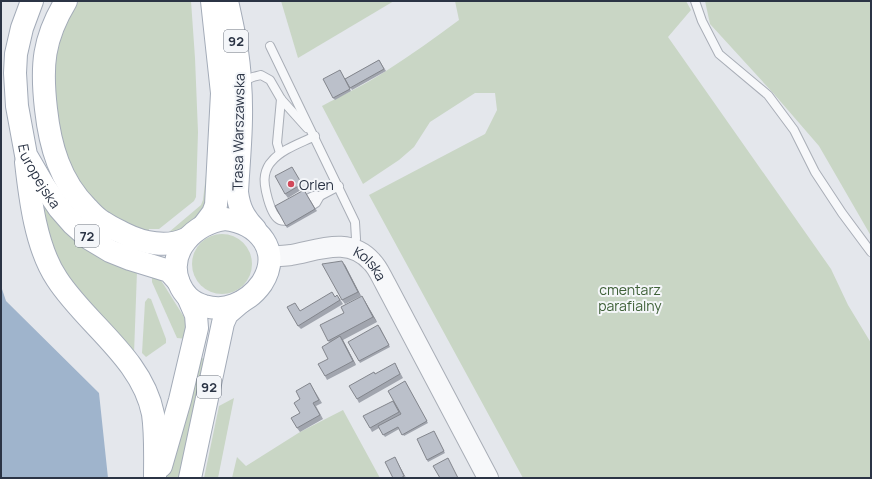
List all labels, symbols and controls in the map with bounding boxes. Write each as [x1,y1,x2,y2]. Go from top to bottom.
road number: 92 [224,30,248,52]
street label: Trasa Warszawska [227,73,249,191]
street label: Europejska [15,142,66,212]
place label: Orlen [299,175,334,194]
marker: Orlen [286,179,296,189]
road number: 72 [75,225,99,247]
street label: Kolska [351,241,391,283]
park label: cmentarz parafialny [598,280,662,315]
road number: 92 [197,376,221,398]

